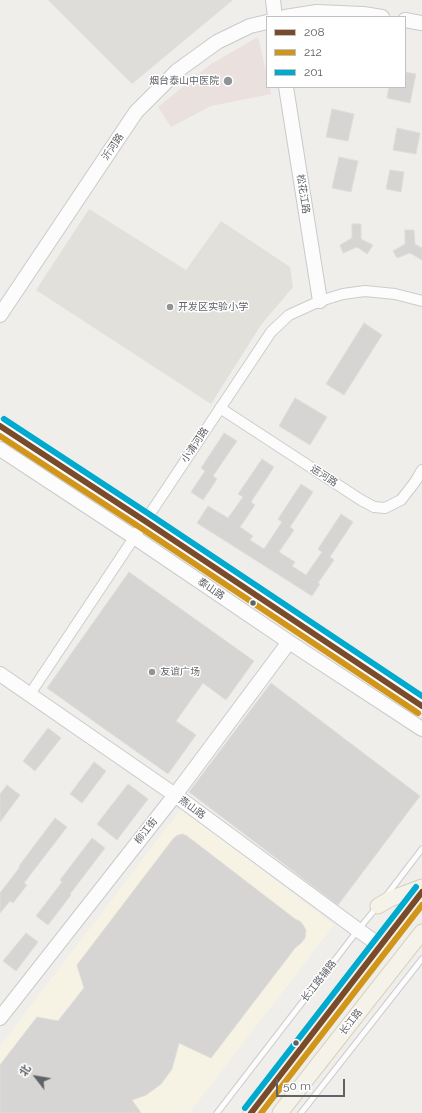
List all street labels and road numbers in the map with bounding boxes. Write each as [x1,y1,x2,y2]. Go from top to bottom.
street label: 沂河路 [100,131,126,163]
street label: 松花江路 [294,173,312,215]
street label: 小清河路 [179,425,211,465]
street label: 运河路 [308,463,340,489]
street label: 泰山路 [195,576,227,602]
street label: 燕山路 [176,794,208,822]
street label: 柳江街 [132,815,160,847]
street label: 长江路辅路 [299,958,339,1004]
street label: 长江路 [337,1006,365,1038]

